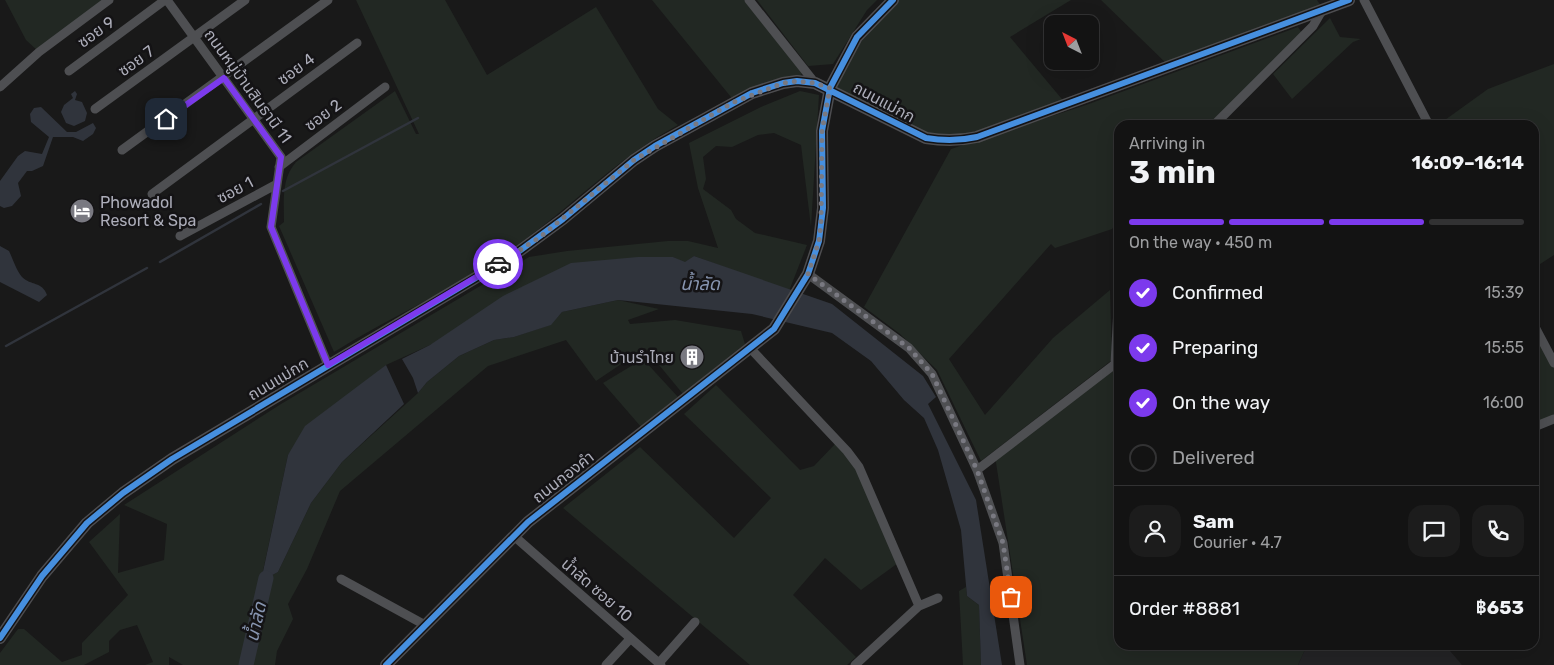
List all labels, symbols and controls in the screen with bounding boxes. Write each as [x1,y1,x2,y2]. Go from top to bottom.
street label: ซอย 9 [74,12,118,52]
north arrow [1044,15,1099,70]
map controls [1044,15,1099,70]
street label: ถนนหมู่บ้านสินธานี 11 [200,25,296,147]
street label: ซอย 7 [114,42,158,80]
street label: ซอย 4 [274,49,318,89]
street label: ถนนแม่กก [850,78,918,126]
street label: ซอย 2 [301,95,345,135]
pin [145,98,187,140]
icon: home [152,105,180,133]
text: Arriving in [1129,134,1205,153]
text: 16:09–16:14 [1412,151,1524,174]
text: 3 min [1129,153,1216,191]
street label: ซอย 1 [214,173,256,207]
place label: Phowadol Resort & Spa [100,193,196,230]
hotel icon: Phowadol Resort & Spa [69,198,95,224]
text: On the way · 450 m [1129,233,1272,252]
courier [473,239,523,289]
icon: car [484,250,512,278]
water label: น้ำลัด [680,271,721,295]
icon: check [1129,279,1157,307]
text: Confirmed [1172,281,1263,304]
text: 15:39 [1484,283,1524,302]
icon: check [1129,334,1157,362]
text: Preparing [1172,336,1258,359]
text: 15:55 [1485,338,1524,357]
building icon: บ้านรำไทย [679,344,705,370]
place label: บ้านรำไทย [610,348,674,367]
street label: ถนนแม่กก [244,354,312,404]
icon: check [1129,389,1157,417]
text: On the way [1172,391,1270,414]
text: 16:00 [1483,393,1524,412]
text: Delivered [1172,446,1255,469]
street label: ถนนกองคำ [528,447,598,507]
button: person [1129,505,1181,557]
button: chat [1408,505,1460,557]
button: phone [1472,505,1524,557]
text: Sam [1193,510,1234,533]
text: Courier · 4.7 [1193,533,1282,552]
street label: น้ำลัด ซอย 10 [558,553,638,626]
pin [990,576,1032,618]
icon: bag [997,583,1025,611]
text: ฿653 [1476,596,1524,619]
text: Order #8881 [1129,597,1240,620]
water label: น้ำลัด [239,599,271,644]

